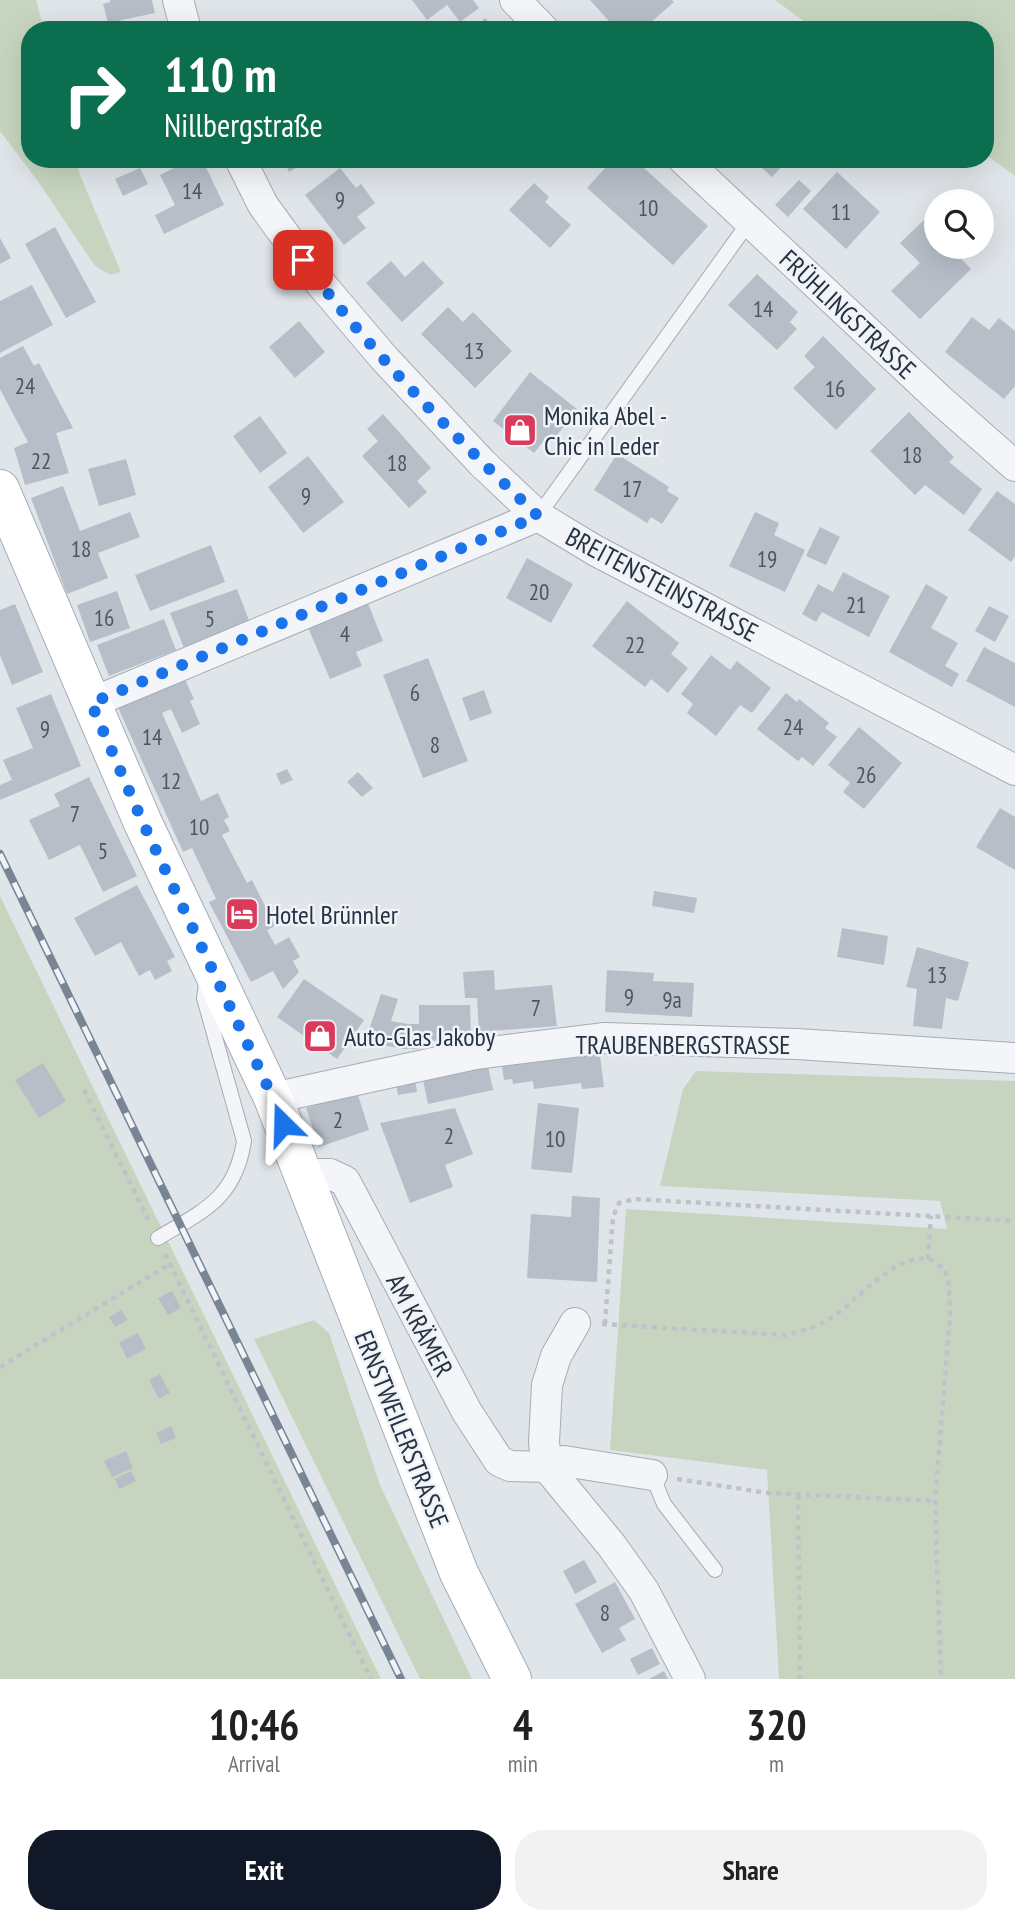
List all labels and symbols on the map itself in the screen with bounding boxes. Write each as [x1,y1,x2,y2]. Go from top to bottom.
house number: 14 [182,176,202,205]
house number: 9 [335,185,345,214]
house number: 10 [638,193,658,222]
house number: 11 [831,197,851,226]
pin [273,230,333,290]
street label: FRÜHLINGSTRASSE [773,242,923,386]
house number: 14 [753,294,773,323]
house number: 13 [464,336,484,365]
house number: 24 [15,371,35,400]
house number: 16 [825,374,845,403]
place label: Monika Abel - Chic in Leder [544,399,667,462]
shop icon: Monika Abel - Chic in Leder [501,411,539,449]
house number: 18 [902,440,922,469]
house number: 22 [31,446,51,475]
house number: 18 [387,448,407,477]
house number: 17 [622,474,642,503]
house number: 9 [301,481,311,510]
street label: BREITENSTEINSTRASSE [560,519,764,649]
house number: 18 [71,534,91,563]
house number: 19 [757,544,777,573]
house number: 20 [529,577,549,606]
house number: 21 [846,590,866,619]
house number: 16 [94,603,114,632]
house number: 5 [205,604,215,633]
house number: 4 [340,619,350,648]
house number: 22 [625,630,645,659]
house number: 6 [410,678,420,707]
house number: 24 [783,712,803,741]
house number: 9 [40,714,50,743]
house number: 14 [142,722,162,751]
house number: 8 [430,730,440,759]
house number: 26 [856,760,876,789]
house number: 12 [161,766,181,795]
house number: 7 [70,799,80,828]
house number: 10 [189,812,209,841]
house number: 5 [98,836,108,865]
hotel icon: Hotel Brünnler [223,895,261,933]
place label: Hotel Brünnler [266,898,398,931]
house number: 13 [927,960,947,989]
house number: 9 [624,982,634,1011]
house number: 9a [662,985,682,1014]
house number: 7 [531,993,541,1022]
shop icon: Auto-Glas Jakoby [301,1017,339,1055]
place label: Auto-Glas Jakoby [344,1020,496,1053]
street label: TRAUBENBERGSTRASSE [575,1028,791,1061]
position arrow [246,1087,320,1161]
house number: 2 [333,1105,343,1134]
house number: 2 [444,1121,454,1150]
house number: 10 [545,1124,565,1153]
street label: AM KRÄMER [379,1268,461,1382]
street label: ERNSTWEILERSTRASSE [347,1326,457,1532]
house number: 8 [600,1598,610,1627]

